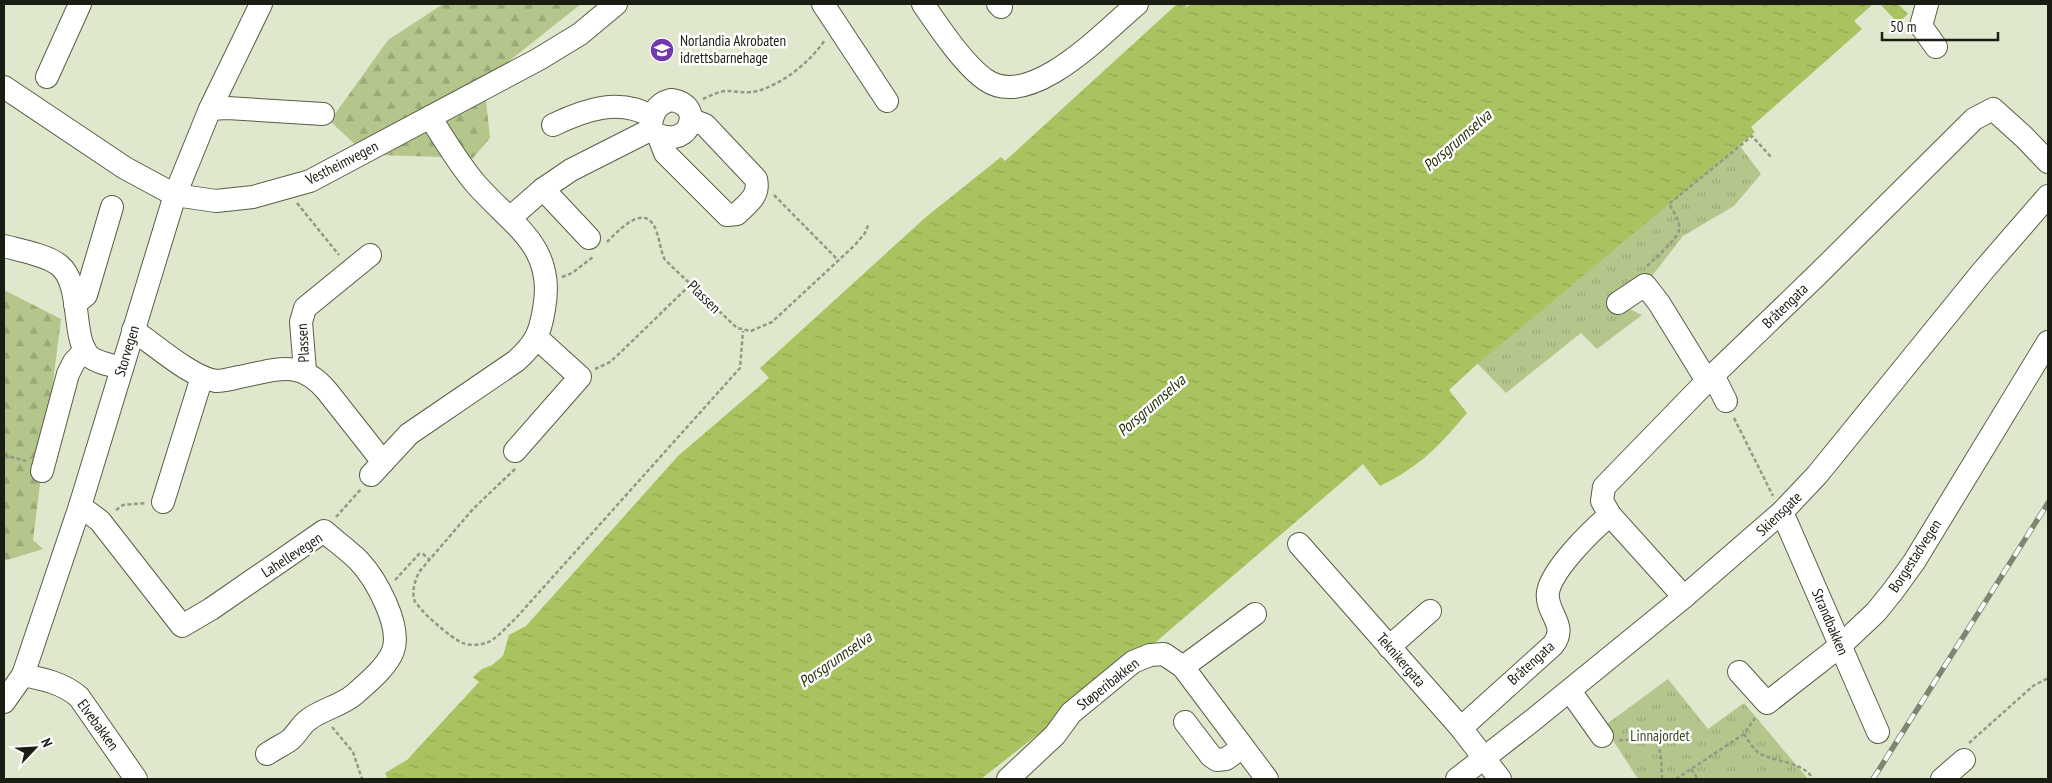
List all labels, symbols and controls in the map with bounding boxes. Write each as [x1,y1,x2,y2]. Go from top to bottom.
scale bar [1882,10,1998,42]
text: 50 m [1890,17,1916,36]
place label: Norlandia Akrobaten idrettsbarnehage [680,31,786,67]
school or university icon: Norlandia Akrobaten idrettsbarnehage [649,37,675,63]
water label: Porsgrunnselva [1419,104,1496,175]
street label: Vestheimvegen [302,136,381,189]
street label: Plassen [684,276,725,317]
street label: Bråtengata [1758,279,1812,332]
street label: Storvegen [110,323,143,379]
street label: Plassen [292,323,313,363]
water label: Porsgrunnselva [1113,369,1190,440]
street label: Skiensgate [1752,487,1805,540]
street label: Borgestadvegen [1884,516,1945,596]
street label: Lahellevegen [258,528,326,581]
street label: Strandbakken [1808,586,1853,658]
water label: Porsgrunnselva [795,626,876,691]
street label: Teknikergata [1373,629,1430,691]
street label: Bråtengata [1503,637,1558,689]
street label: Støperibakken [1073,653,1143,714]
street label: Elvebakken [73,695,123,754]
north arrow [10,723,60,773]
park label: Linnajordet [1630,726,1690,745]
text: N [37,735,57,750]

